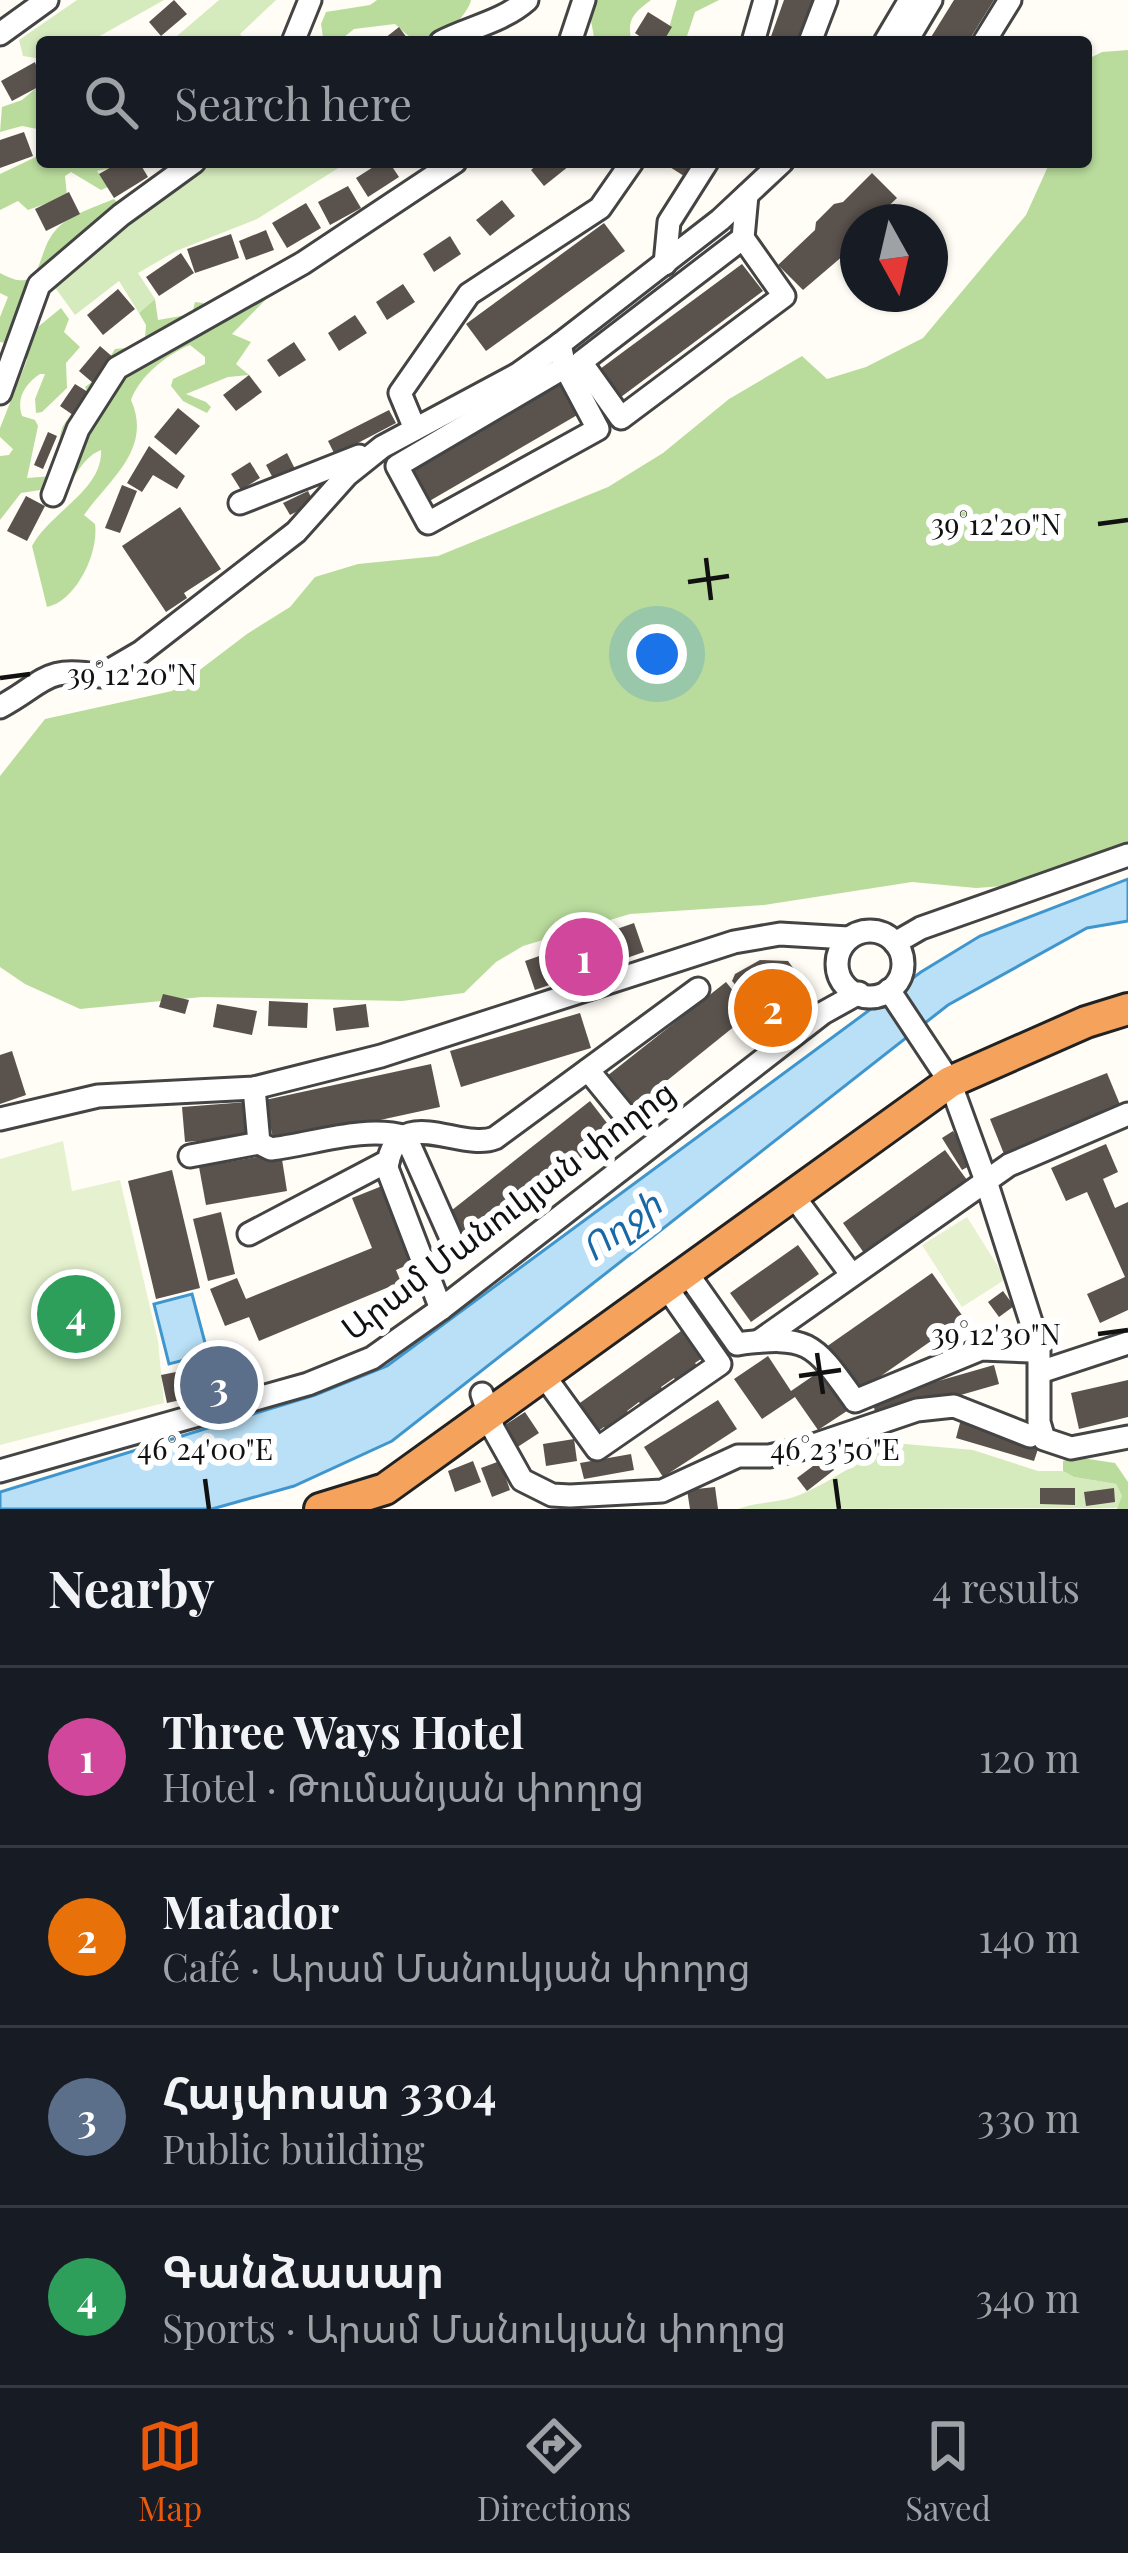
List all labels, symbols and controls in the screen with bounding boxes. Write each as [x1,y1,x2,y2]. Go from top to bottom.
search box [36,36,1092,168]
icon: search [78,69,144,135]
text: Search here [174,72,412,132]
north arrow [840,204,948,312]
text: 39°12'20"N [931,503,1061,543]
your location [627,624,687,684]
text: 39°12'20"N [67,653,197,693]
pin: 1 [545,912,623,1002]
pin: 2 [734,963,812,1053]
street label: Արամ Մանուկյան փողոց [331,1068,682,1348]
water label: Ողջի [570,1178,670,1270]
pin: 4 [37,1269,115,1359]
text: 39°12'30"N [931,1313,1061,1353]
pin: 3 [180,1340,258,1430]
text: 46°24'00"E [137,1428,273,1468]
text: 46°23'50"E [770,1428,900,1468]
text: Nearby [48,1553,214,1621]
text: 4 results [932,1561,1080,1613]
text: Three Ways Hotel [162,1700,524,1760]
text: 1 [80,1731,94,1783]
text: 120 m [979,1731,1080,1783]
text: Hotel · Թումանյան փողոց [162,1760,644,1812]
text: Matador [162,1880,339,1940]
text: 2 [77,1911,97,1963]
text: 140 m [979,1911,1080,1963]
text: Café · Արամ Մանուկյան փողոց [162,1940,751,1992]
text: Հայփոստ 3304 [162,2060,497,2120]
text: 3 [77,2091,97,2143]
text: 330 m [977,2091,1080,2143]
text: Public building [162,2122,425,2174]
text: Գանձասար [162,2239,444,2299]
text: 4 [77,2271,97,2323]
text: 340 m [975,2271,1080,2323]
text: Sports · Արամ Մանուկյան փողոց [162,2301,786,2353]
tab: Map [137,2413,203,2529]
tab: Directions [477,2413,631,2529]
tab: Saved [905,2413,991,2529]

